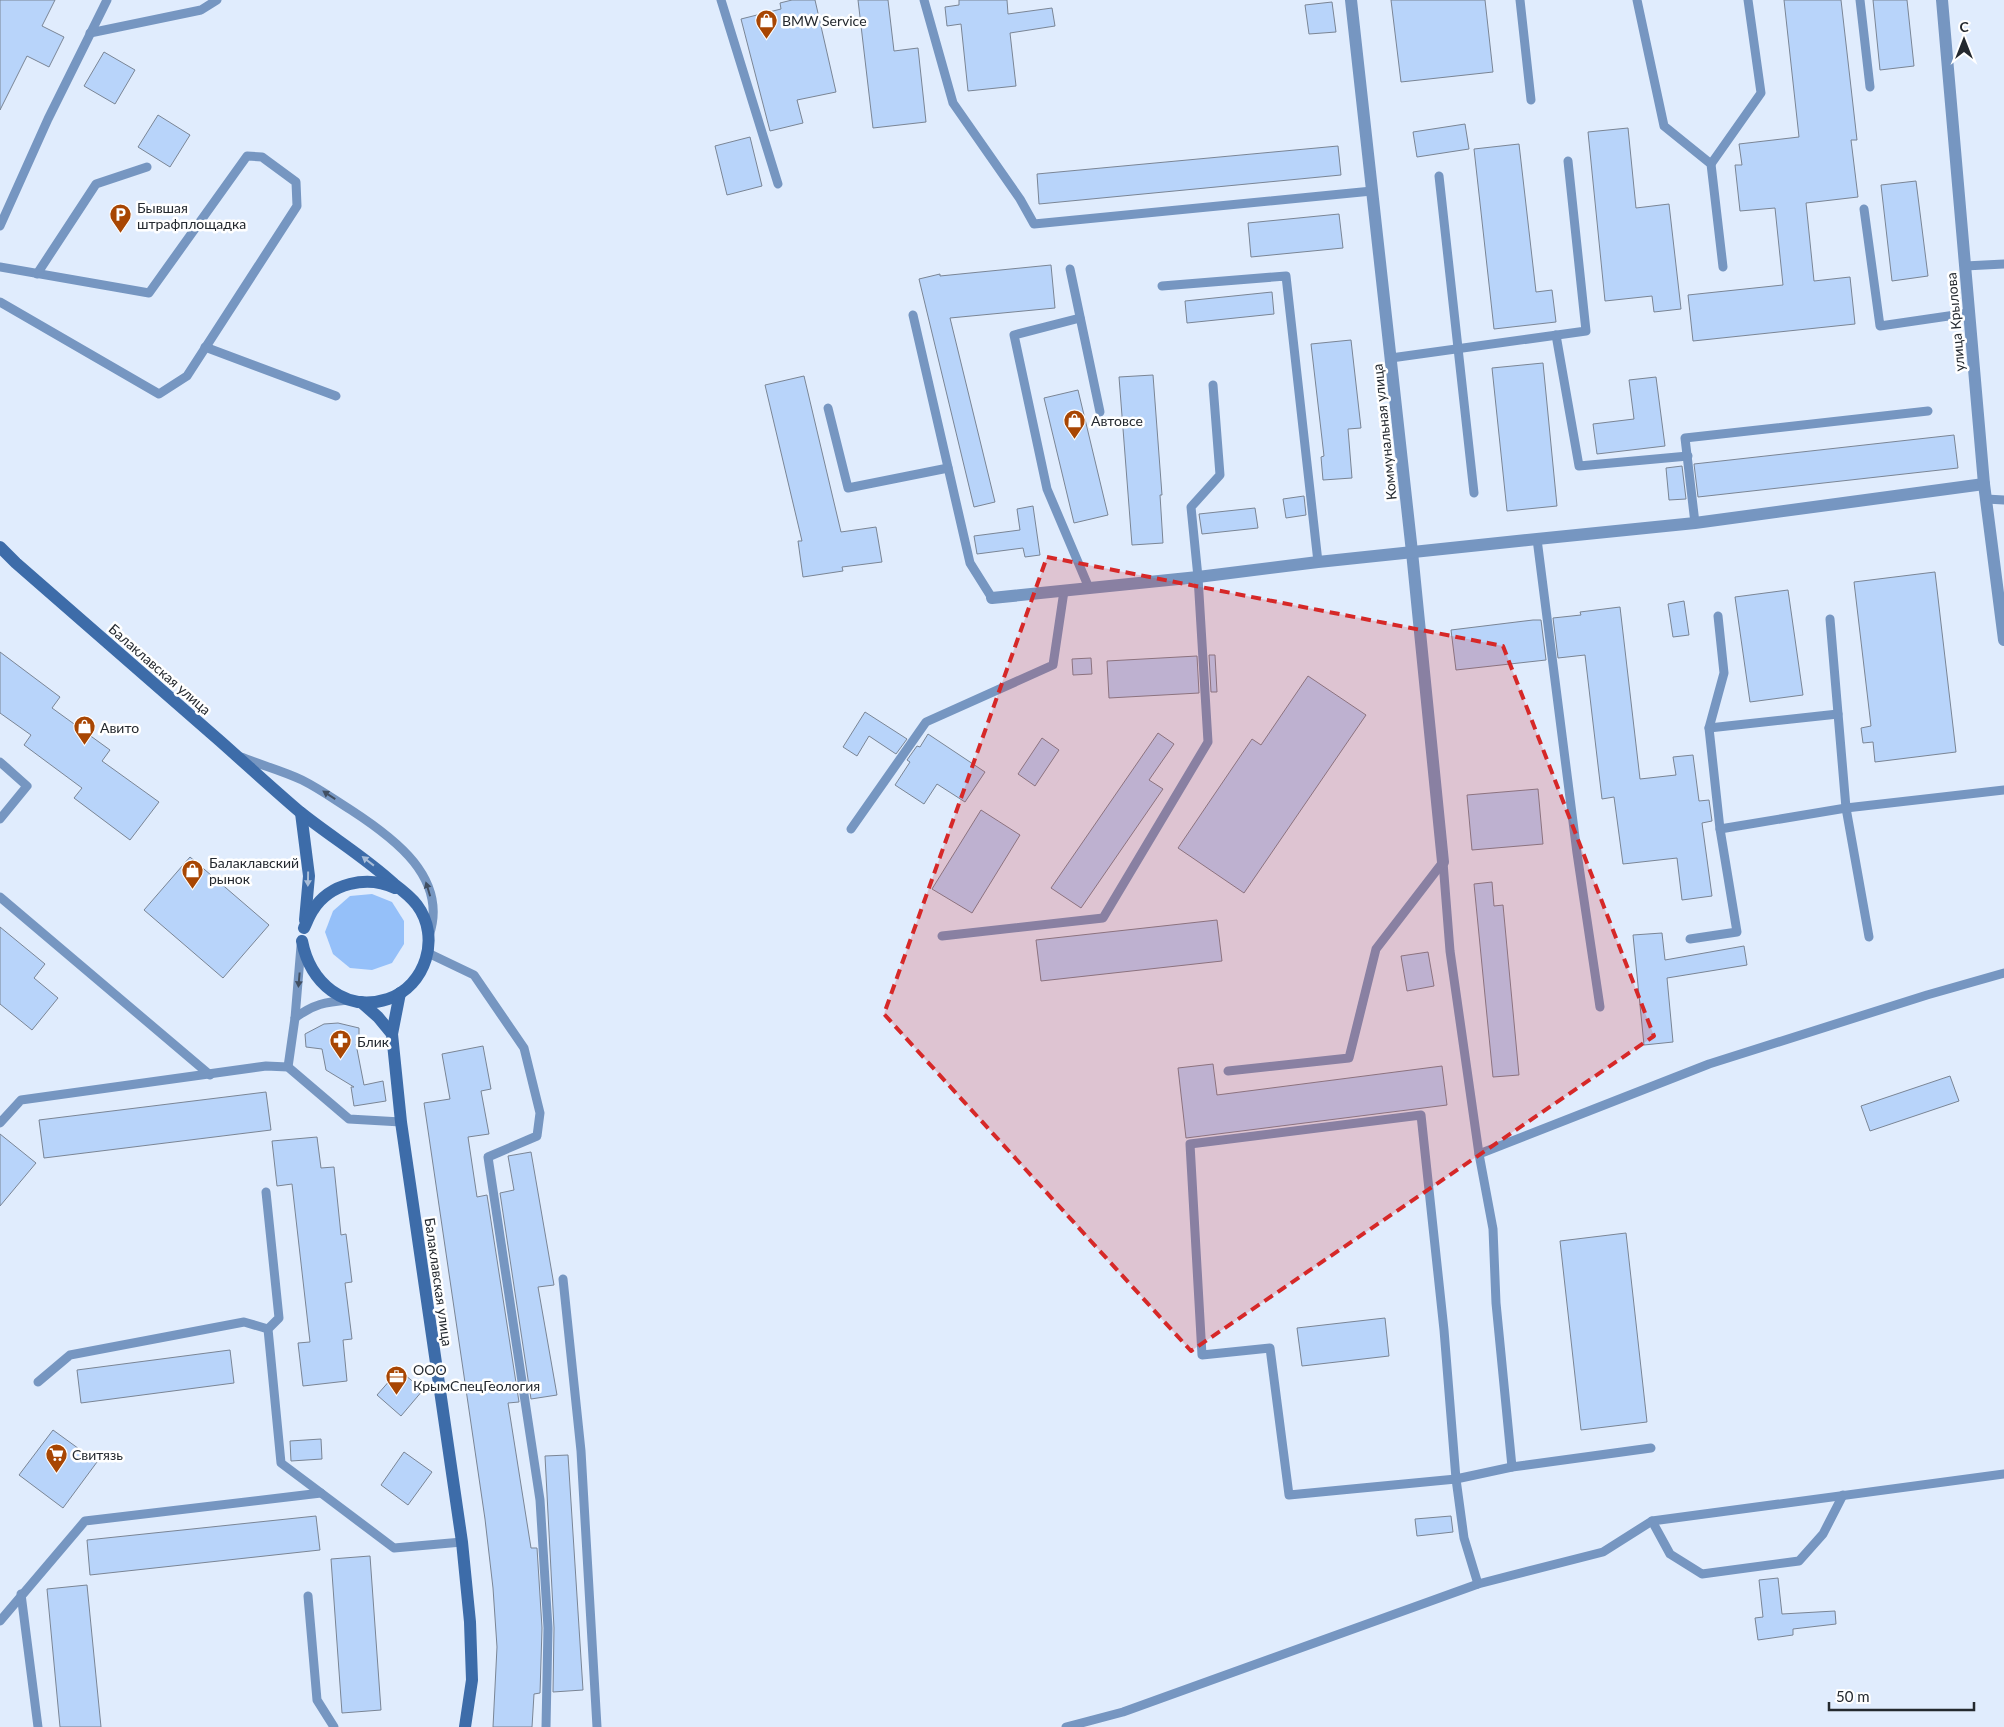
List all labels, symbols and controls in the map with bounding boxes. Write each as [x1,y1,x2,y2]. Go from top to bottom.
shop icon: BMW Service [754,8,778,39]
place label: BMW Service [782,12,867,29]
north arrow [1939,15,1989,65]
text: С [1959,18,1969,35]
place label: Бывшая штрафплощадка [137,199,246,232]
parking icon: Бывшая штрафплощадка [109,203,133,234]
street label: улица Крылова [1942,272,1968,372]
street label: Коммунальная улица [1368,363,1400,501]
shop icon: Автовсе [1063,408,1087,439]
place label: Автовсе [1091,412,1143,429]
street label: Балаклавская улица [105,620,215,718]
shop icon: Авито [72,715,96,746]
place label: Авито [100,719,139,736]
one-way arrow [322,790,335,800]
place label: Балаклавский рынок [209,854,299,887]
one-way arrow [361,856,375,866]
shop icon: Балаклавский рынок [181,858,205,889]
one-way arrow [304,871,312,887]
one-way arrow [424,881,432,896]
one-way arrow [294,972,302,988]
pharmacy icon: Блик [329,1029,353,1060]
place label: Блик [357,1033,390,1050]
street label: Балаклавская улица [422,1217,456,1347]
place label: ООО КрымСпецГеология [413,1361,540,1394]
office icon: ООО КрымСпецГеология [385,1365,409,1396]
supermarket icon: Свитязь [44,1442,68,1473]
place label: Свитязь [72,1446,123,1463]
scale bar [1829,1680,1974,1712]
text: 50 m [1836,1687,1870,1705]

